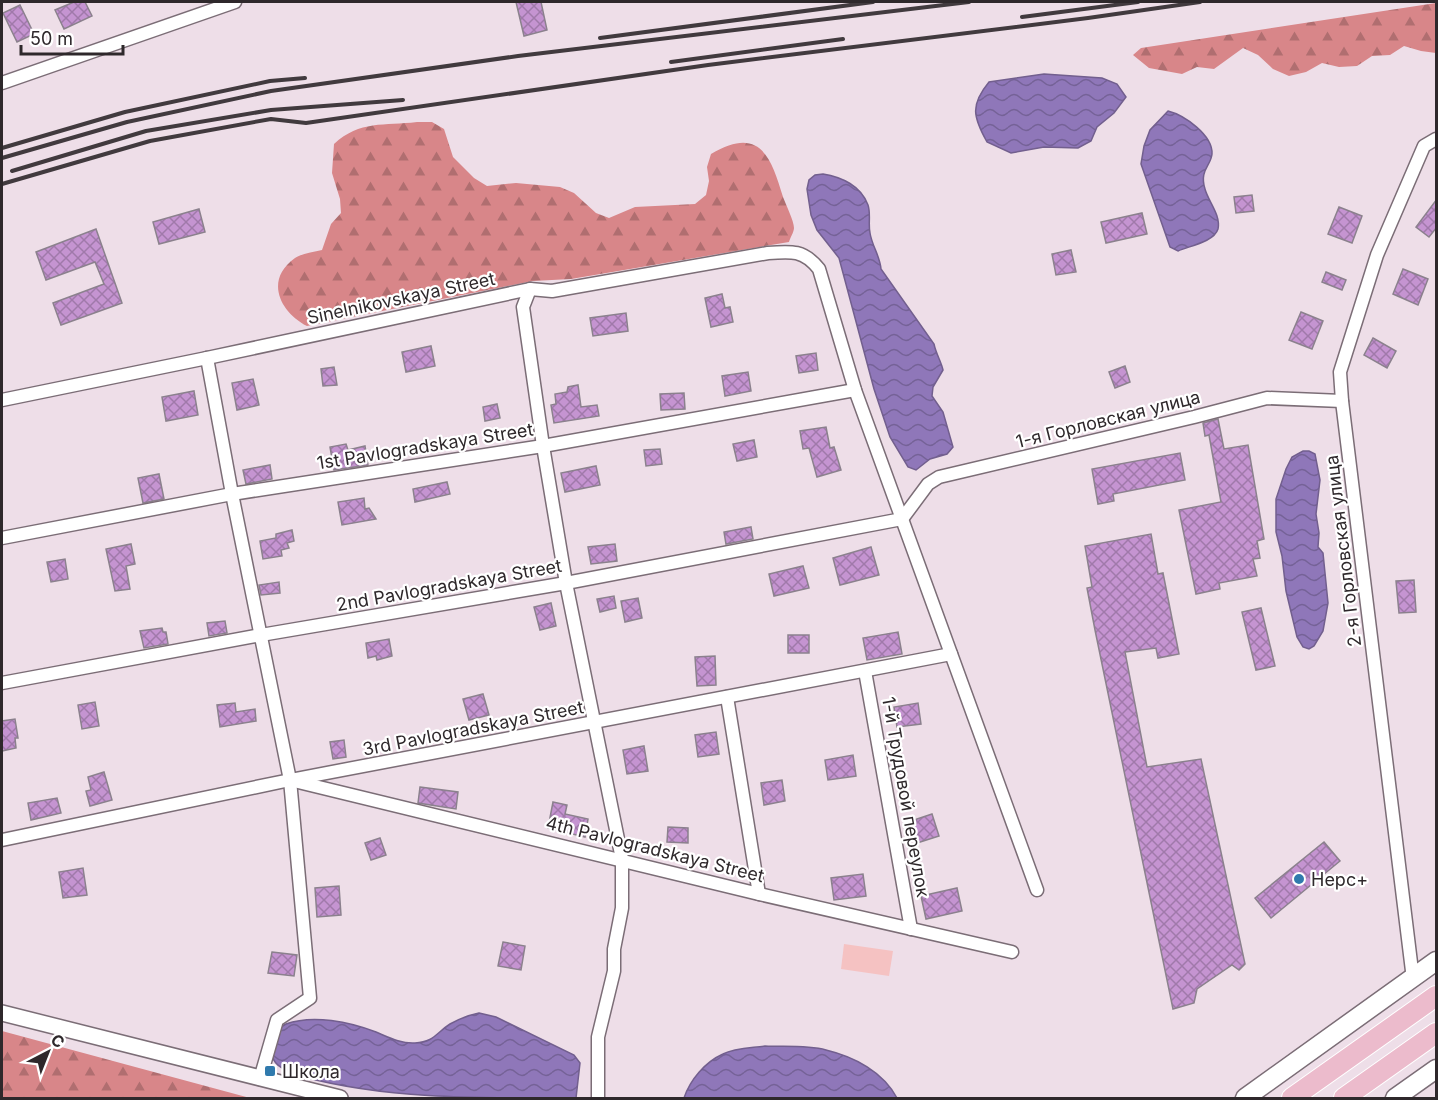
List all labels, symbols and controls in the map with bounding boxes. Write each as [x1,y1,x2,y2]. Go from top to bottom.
scale bar [21,18,123,56]
text: 50 m [30,28,73,49]
street label: Sinelnikovskaya Street [305,268,497,328]
street label: 1-я Горловская улица [1014,386,1202,452]
street label: 1st Pavlogradskaya Street [315,419,535,473]
street label: 2-я Горловская улица [1321,454,1365,648]
street label: 2nd Pavlogradskaya Street [335,555,563,615]
street label: 1-й Трудовой переулок [878,695,934,899]
street label: 3rd Pavlogradskaya Street [361,696,585,760]
street label: 4th Pavlogradskaya Street [544,812,766,886]
place label: Нерс+ [1311,869,1368,890]
marker: Нерс+ [1292,872,1306,886]
north arrow [18,1022,78,1082]
text: С [47,1029,69,1052]
place label: Школа [282,1061,340,1082]
marker: Школа [263,1064,277,1078]

